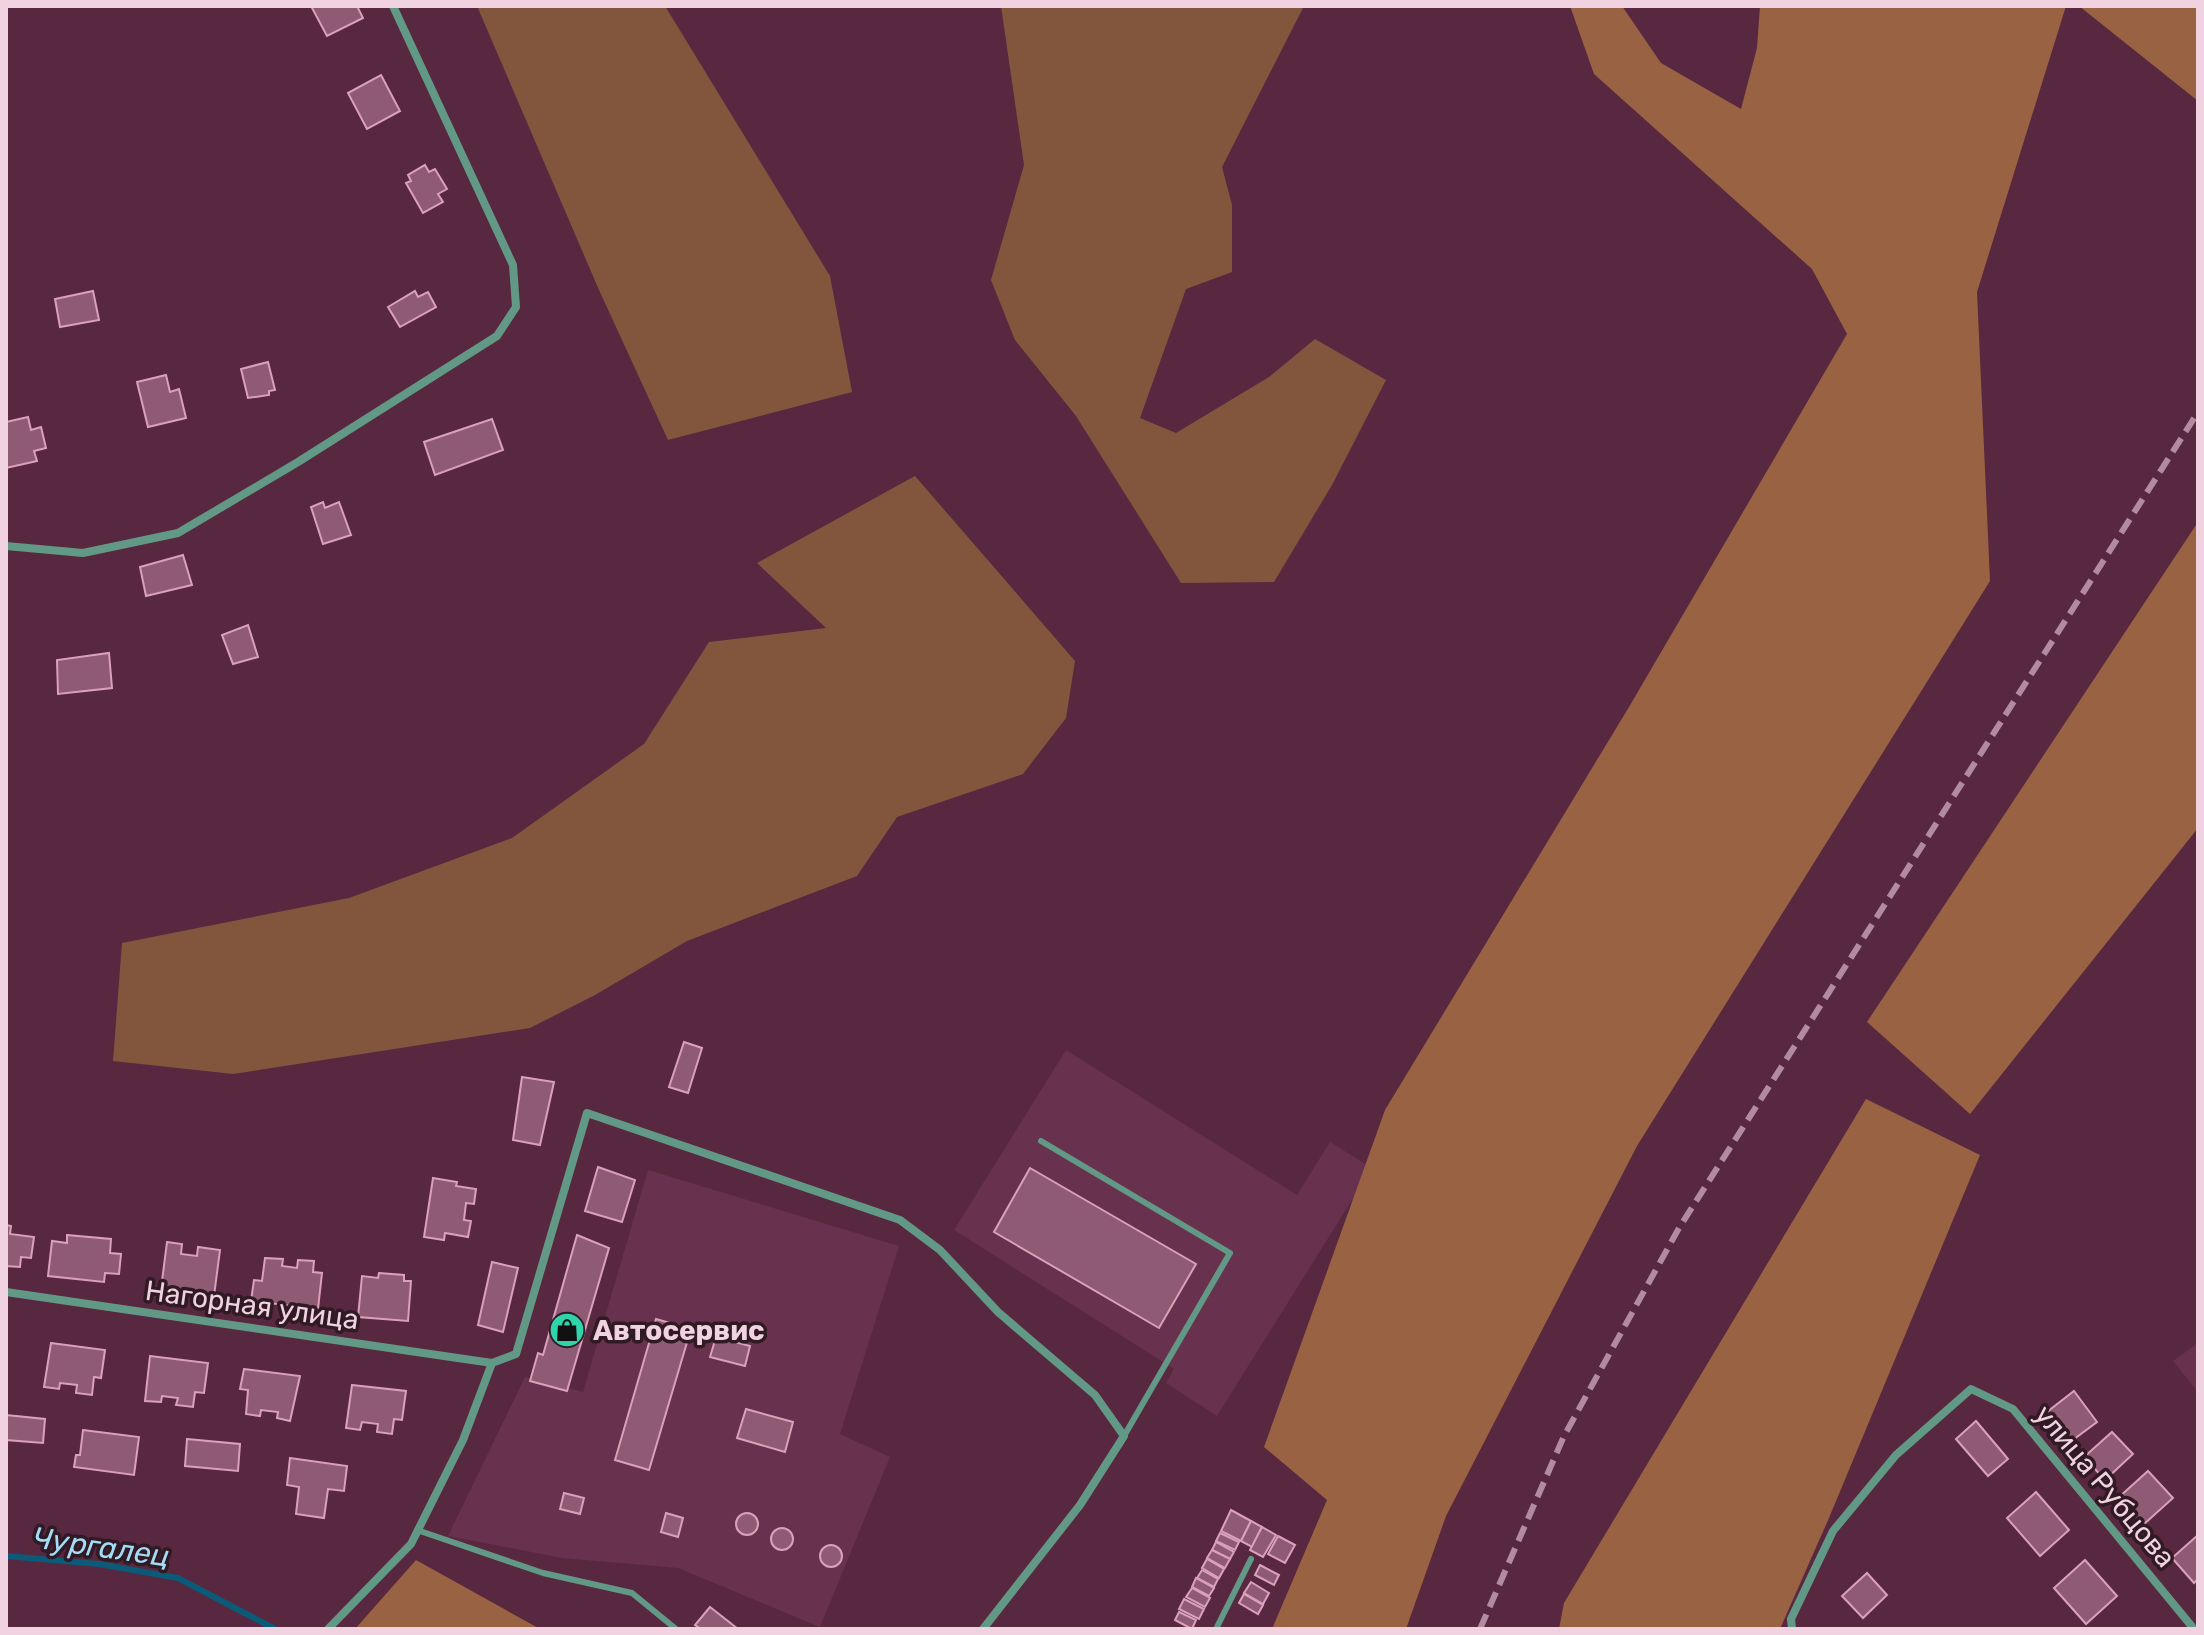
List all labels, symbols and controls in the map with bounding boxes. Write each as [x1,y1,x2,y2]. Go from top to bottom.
street label: Нагорная улица [143,1274,361,1336]
shop icon: Автосервис [548,1311,586,1349]
place label: Автосервис [593,1314,765,1347]
street label: улица Рубцова [2028,1398,2182,1574]
water label: Чургалец [30,1520,172,1574]

